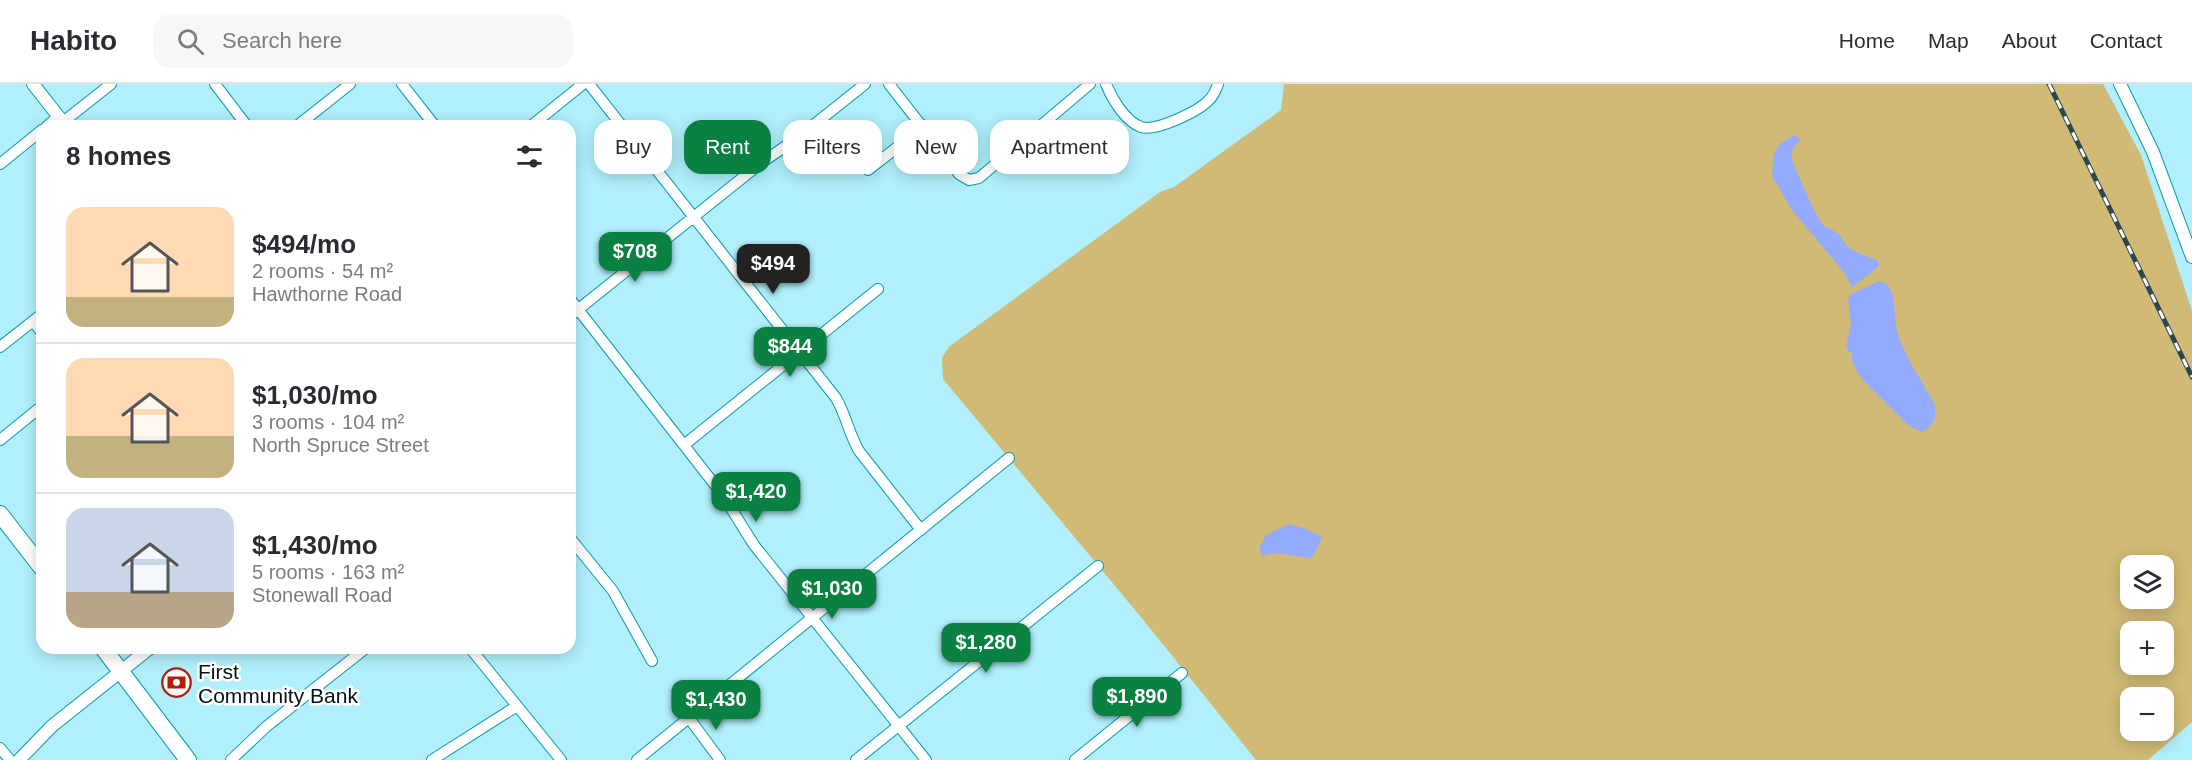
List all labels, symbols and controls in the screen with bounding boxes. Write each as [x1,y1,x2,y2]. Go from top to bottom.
search box [153,14,573,68]
text: Habito [30,25,117,56]
icon: search [174,25,207,58]
text: Search here [222,28,342,53]
text: Home [1839,29,1895,52]
text: Map [1928,29,1969,52]
text: About [2002,29,2057,52]
text: Contact [2090,29,2162,52]
chip: Buy [594,120,672,174]
chip: Rent [684,120,771,174]
chip: Filters [783,120,882,174]
chip: New [894,120,978,174]
chip: Apartment [990,120,1129,174]
icon: filters [513,140,546,173]
text: 8 homes [66,141,172,171]
text: $494/mo [252,229,356,259]
icon: home [114,231,186,303]
pin: $708 [599,232,671,283]
text: $708 [613,240,657,262]
pin: $494 [737,244,809,295]
text: $494 [751,252,795,274]
text: 2 rooms · 54 m² [252,260,393,282]
text: Hawthorne Road [252,283,402,305]
pin: $844 [754,327,826,378]
text: $844 [768,335,812,357]
text: $1,030/mo [252,380,378,410]
icon: home [114,382,186,454]
text: 3 rooms · 104 m² [252,411,404,433]
text: North Spruce Street [252,434,429,456]
pin: $1,420 [707,472,805,523]
text: $1,420 [725,480,787,502]
text: $1,430/mo [252,530,378,560]
icon: home [114,532,186,604]
map controls [2120,555,2174,741]
button: layers [2120,555,2174,609]
text: 5 rooms · 163 m² [252,561,404,583]
pin: $1,030 [783,569,881,620]
text: $1,030 [801,577,863,599]
text: Stonewall Road [252,584,392,606]
button: + [2120,621,2174,675]
pin: $1,280 [937,623,1035,674]
text: $1,280 [955,631,1017,653]
place label: First Community Bank [198,660,358,707]
bank icon: First Community Bank [161,667,193,699]
pin: $1,890 [1088,677,1186,728]
pin: $1,430 [667,680,765,731]
text: $1,890 [1106,685,1168,707]
button: − [2120,687,2174,741]
text: $1,430 [685,688,747,710]

